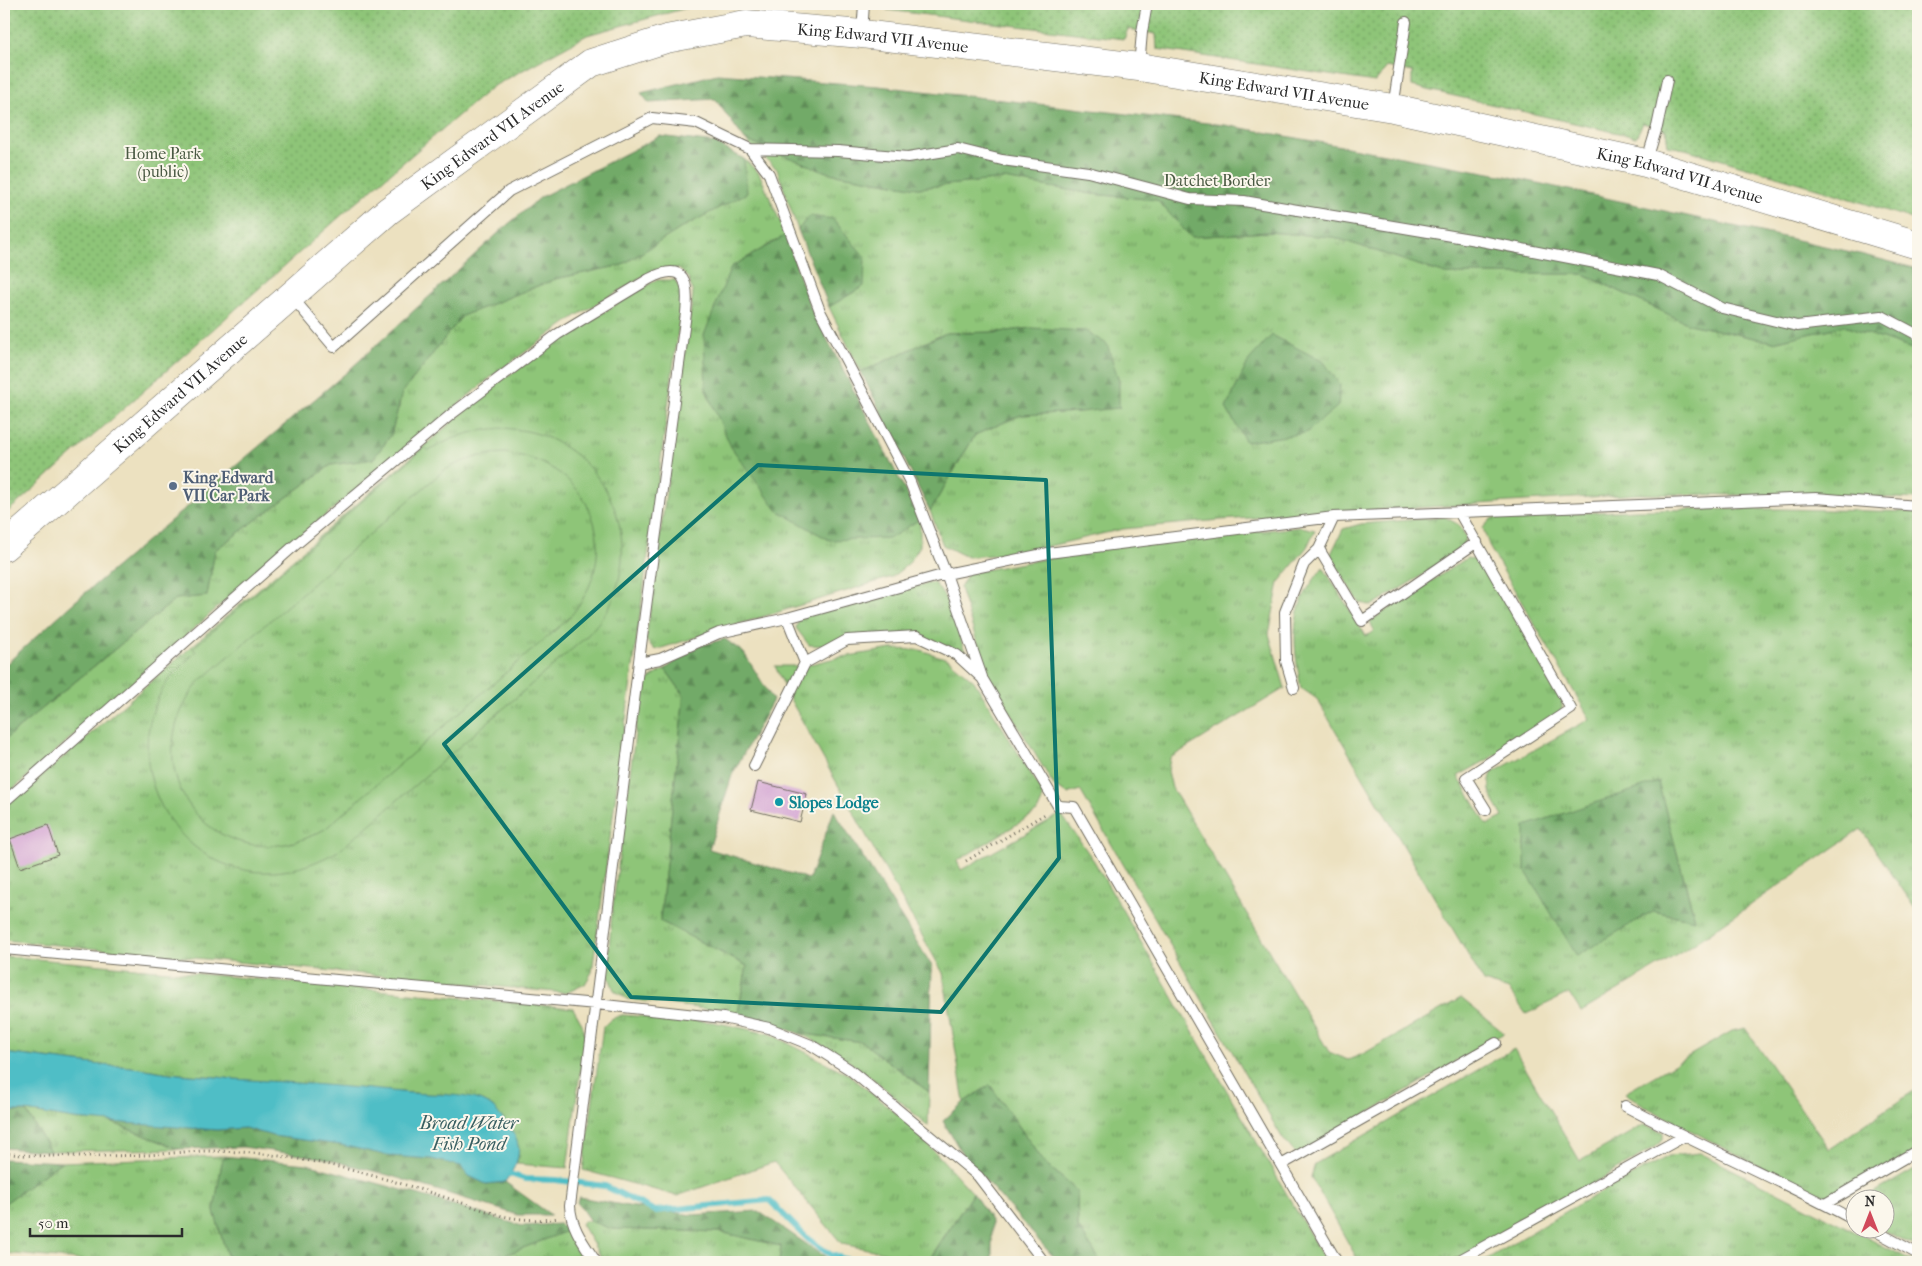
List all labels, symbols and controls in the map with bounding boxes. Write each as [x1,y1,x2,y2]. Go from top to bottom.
street label: King Edward VII Avenue [796,19,969,57]
street label: King Edward VII Avenue [1198,68,1371,114]
street label: King Edward VII Avenue [417,77,567,194]
park label: Home Park (public) [125,144,202,181]
street label: King Edward VII Avenue [1595,144,1765,208]
park label: Datchet Border [1164,171,1271,190]
street label: King Edward VII Avenue [109,329,251,457]
place label: King Edward VII Car Park [182,468,275,505]
marker: King Edward VII Car Park [167,480,179,492]
place label: Slopes Lodge [789,793,879,813]
marker: Slopes Lodge [773,796,785,808]
water label: Broad Water Fish Pond [419,1113,520,1155]
north arrow [1844,1188,1894,1238]
text: N [1865,1193,1876,1210]
scale bar [30,1206,182,1238]
text: 50 m [38,1214,69,1232]

